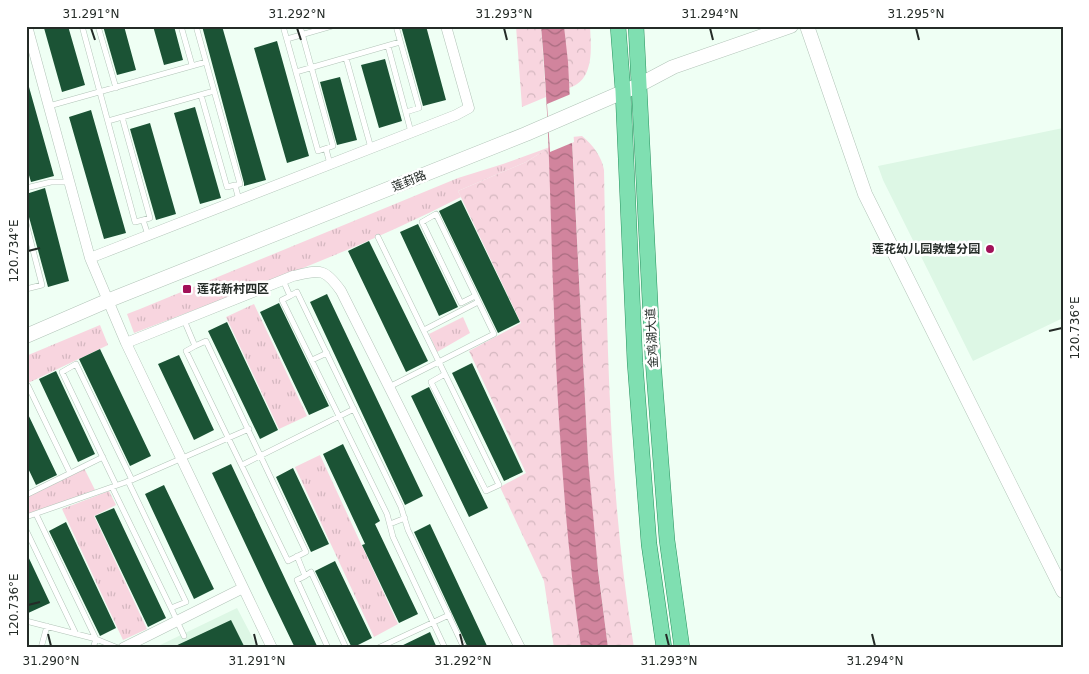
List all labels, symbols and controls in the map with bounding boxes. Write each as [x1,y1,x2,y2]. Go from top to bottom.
text: 31.291°N [63,7,119,21]
text: 31.292°N [269,7,325,21]
text: 31.293°N [476,7,532,21]
text: 31.294°N [682,7,738,21]
text: 31.295°N [888,7,944,21]
street label: 莲葑路 [390,168,428,194]
text: 120.734°E [7,219,21,283]
place label: 莲花幼儿园敦煌分园 [872,242,980,256]
marker: 莲花幼儿园敦煌分园 [984,243,996,255]
place label: 莲花新村四区 [197,282,269,296]
marker: 莲花新村四区 [181,283,193,295]
text: 120.736°E [1068,296,1082,360]
street label: 金鸡湖大道 [643,308,661,368]
text: 120.736°E [7,573,21,637]
text: 31.290°N [23,654,79,668]
text: 31.291°N [229,654,285,668]
text: 31.292°N [435,654,491,668]
text: 31.293°N [641,654,697,668]
text: 31.294°N [847,654,903,668]

